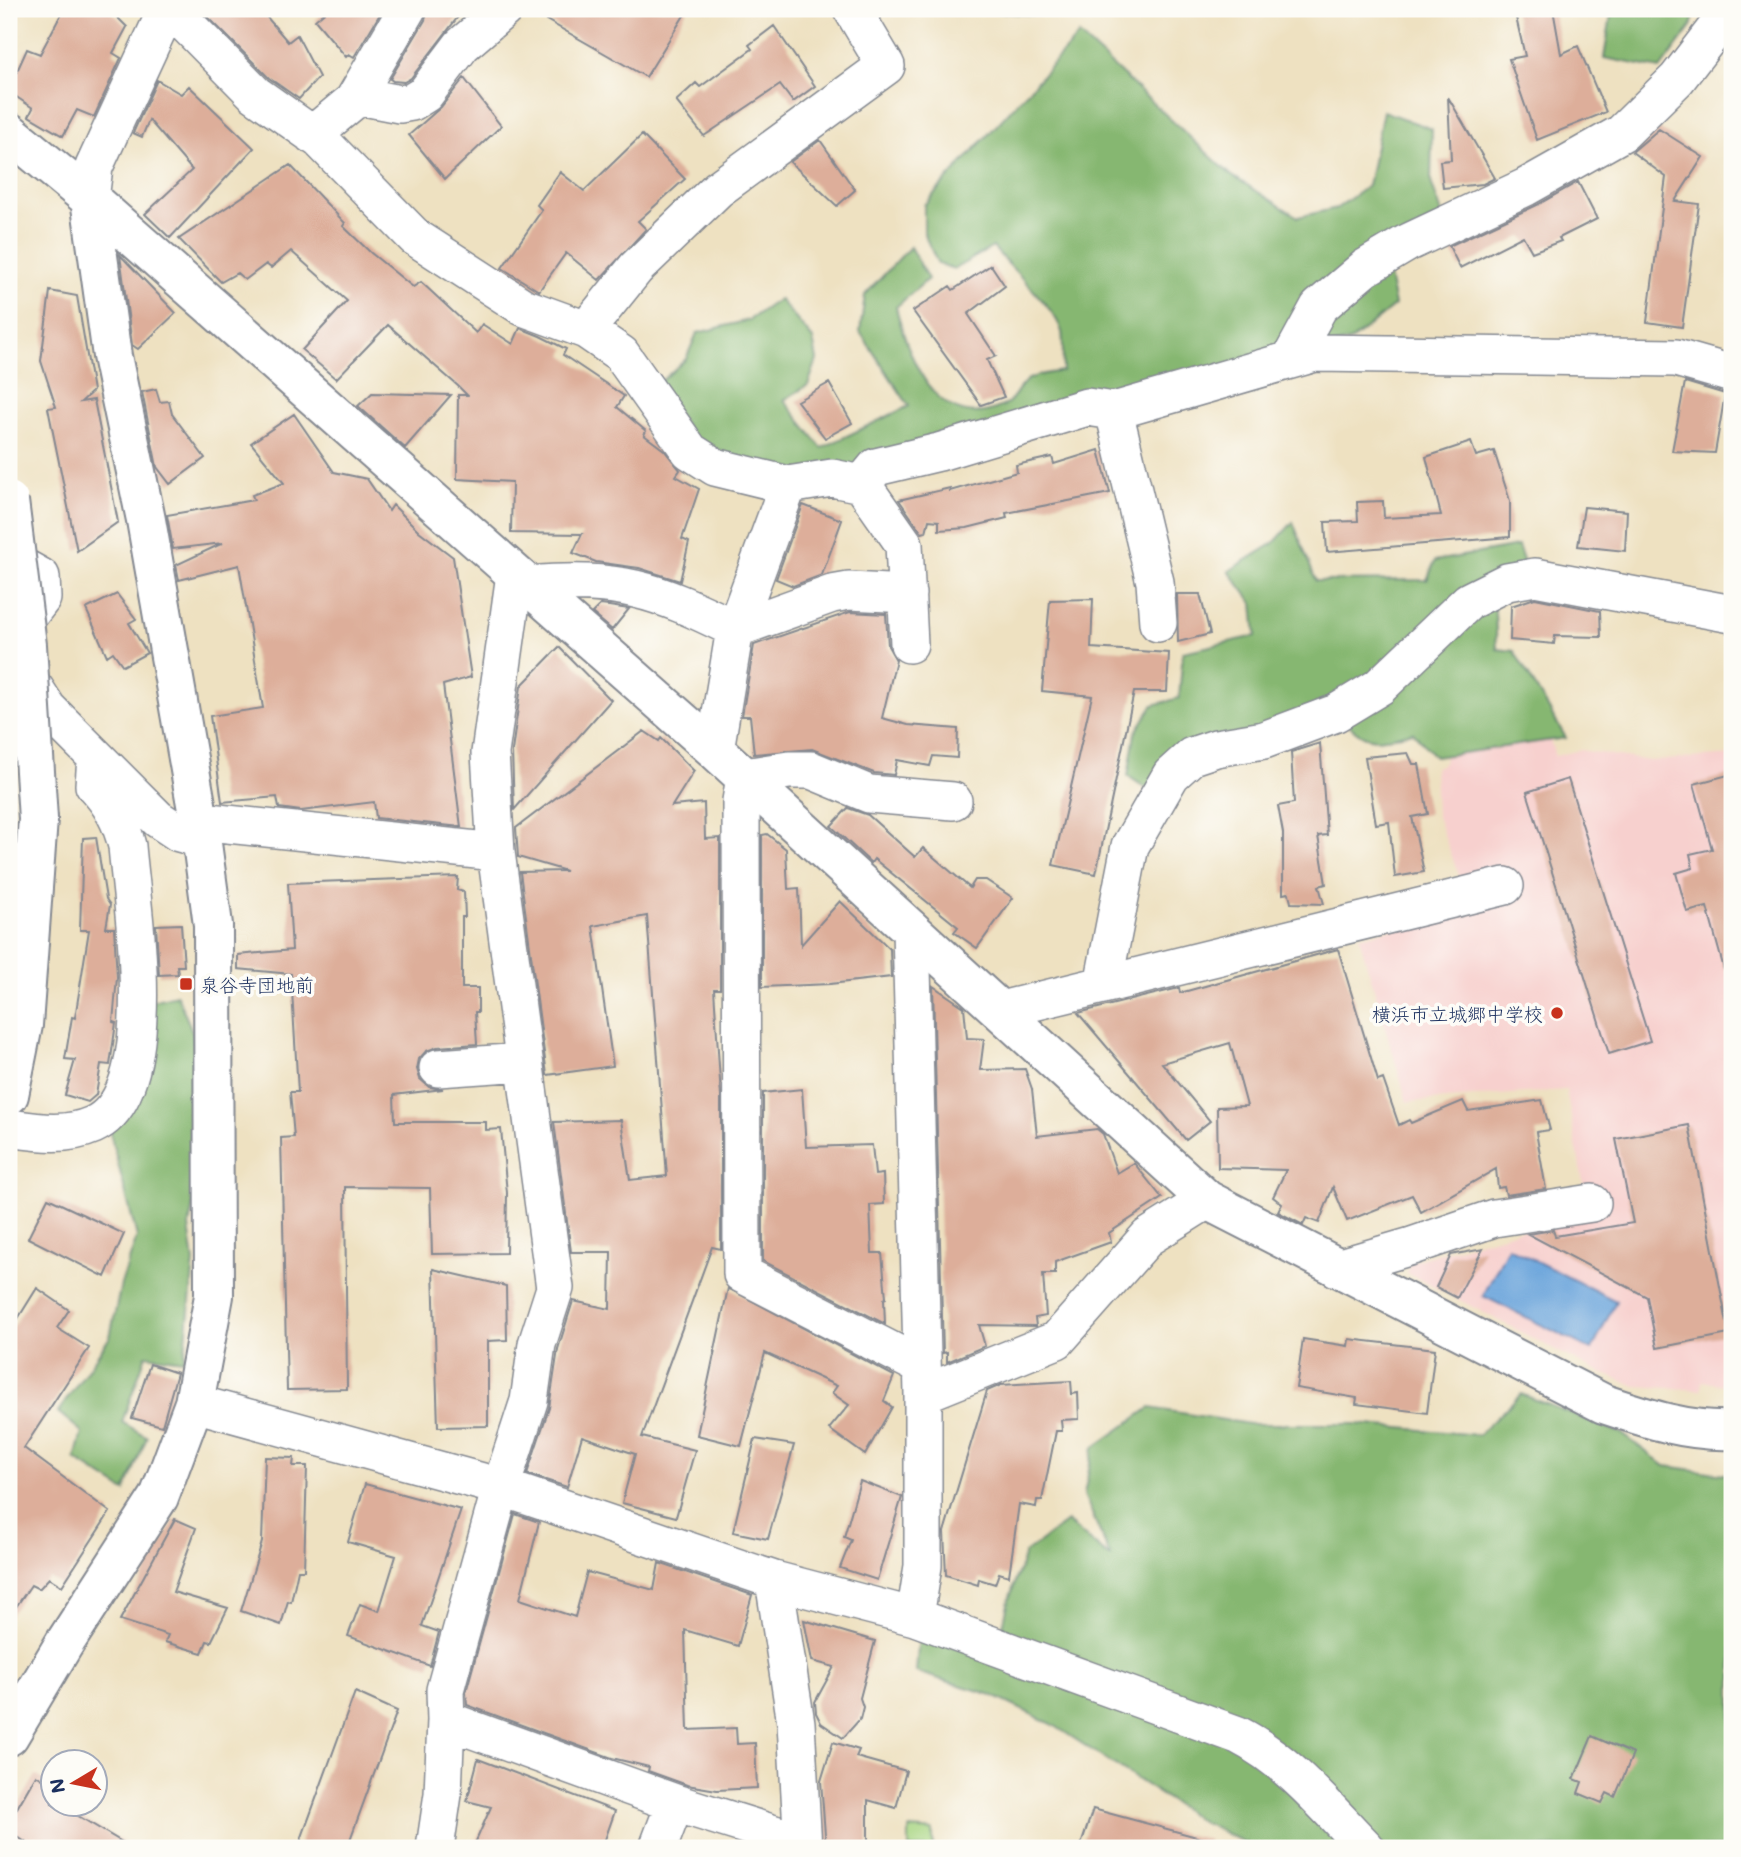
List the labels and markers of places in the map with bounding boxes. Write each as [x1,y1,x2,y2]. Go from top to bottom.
place label: 泉谷寺団地前 [200,972,314,997]
marker: 泉谷寺団地前 [178,976,194,992]
place label: 横浜市立城郷中学校 [1372,1001,1543,1026]
marker: 横浜市立城郷中学校 [1549,1005,1565,1021]

